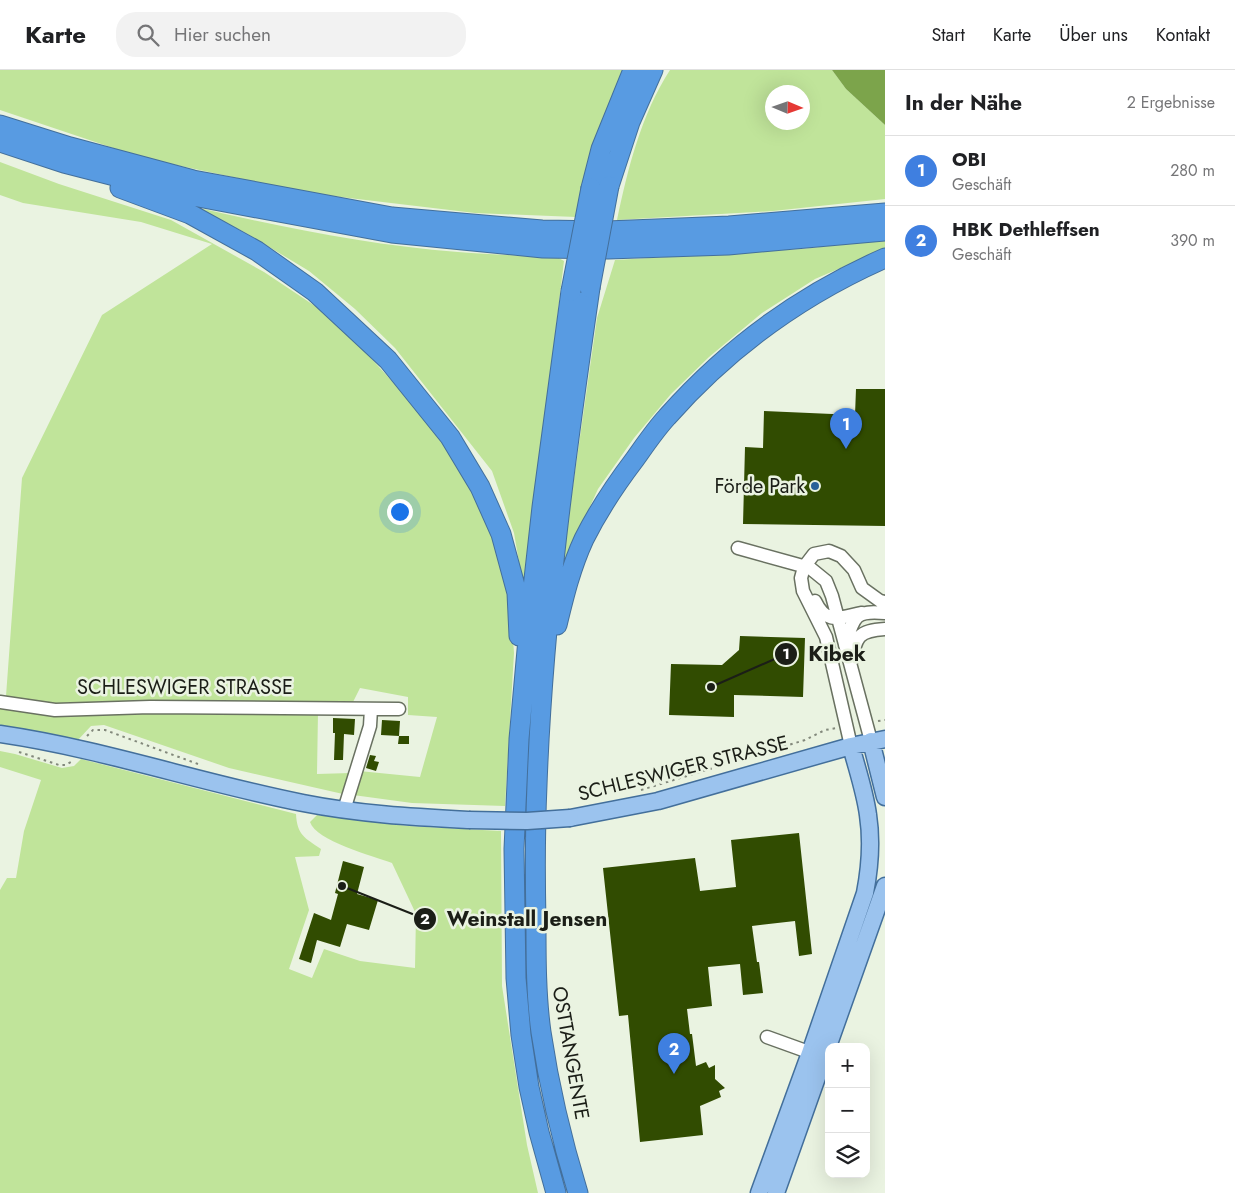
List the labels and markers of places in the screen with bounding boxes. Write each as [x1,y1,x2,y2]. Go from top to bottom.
pin: 1 [830,408,862,449]
place label: Förde Park [714,472,805,501]
marker: Förde Park [809,480,821,492]
callout: Kibek [773,636,876,672]
callout: Weinstall Jensen [412,901,618,937]
pin: 2 [658,1033,690,1074]

